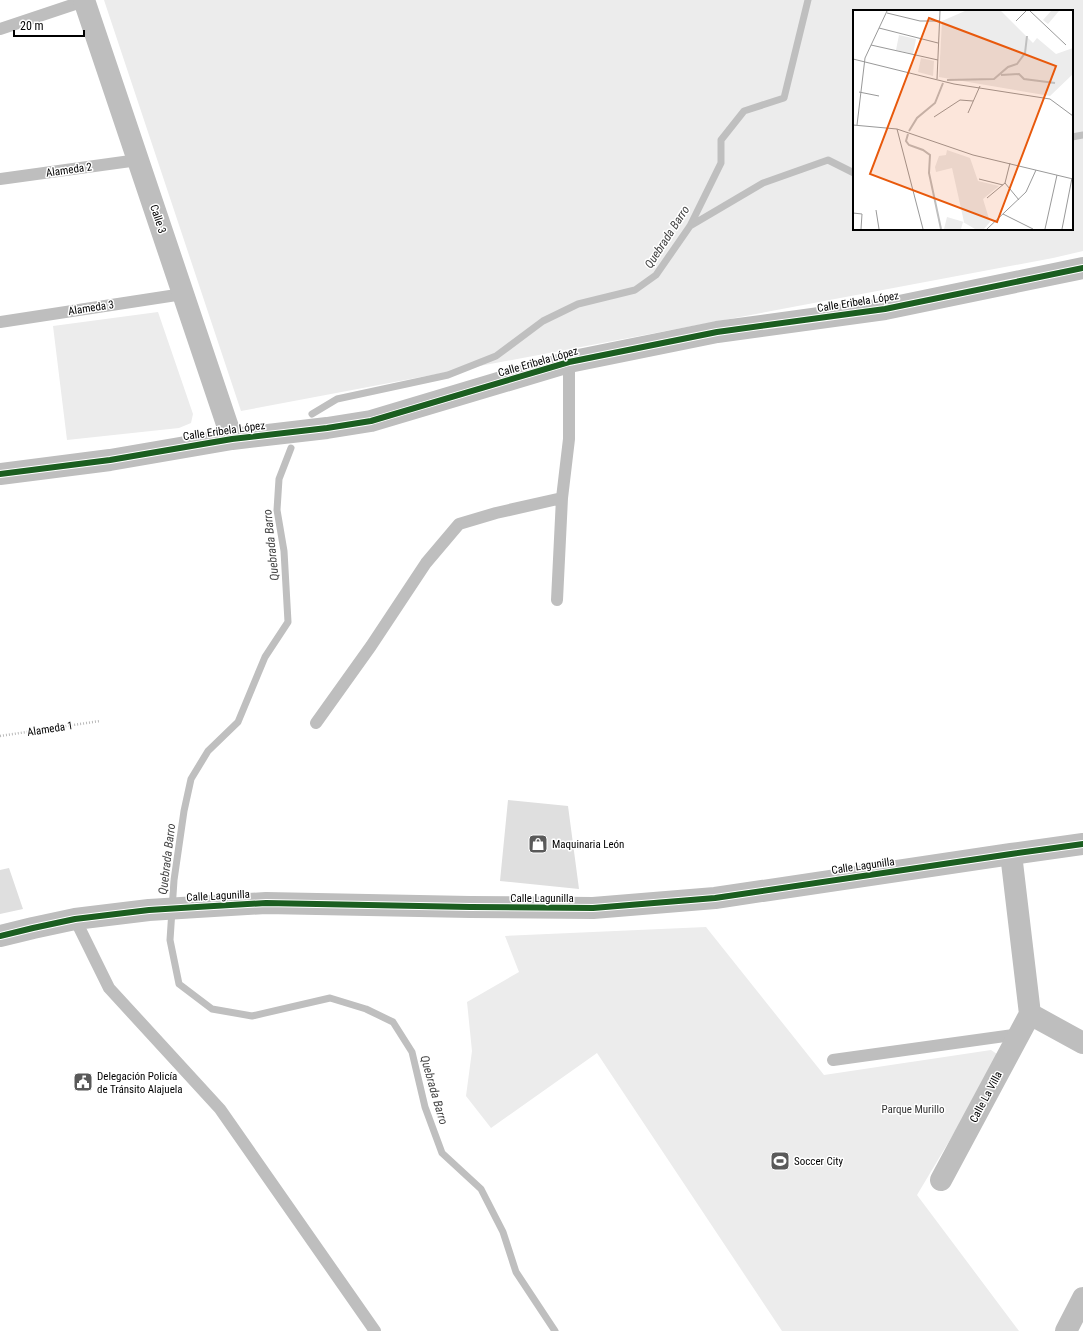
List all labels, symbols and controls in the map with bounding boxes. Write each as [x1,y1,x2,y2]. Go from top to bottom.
inset map [853,10,1073,230]
scale bar [14,12,84,38]
text: 20 m [20,19,44,33]
street label: Alameda 2 [45,160,93,180]
street label: Calle 3 [147,203,169,235]
water label: Quebrada Barro [642,203,692,271]
street label: Calle Eribela López [816,289,900,315]
street label: Alameda 3 [67,298,115,318]
street label: Calle Eribela López [496,344,580,380]
street label: Calle Eribela López [182,419,266,443]
water label: Quebrada Barro [260,509,282,581]
street label: Alameda 1 [26,719,74,739]
water label: Quebrada Barro [156,822,178,895]
shop icon: Maquinaria León [527,833,549,855]
place label: Maquinaria León [552,838,624,851]
street label: Calle Lagunilla [831,855,895,877]
street label: Calle Lagunilla [186,888,250,904]
street label: Calle Lagunilla [510,892,574,905]
water label: Quebrada Barro [417,1054,451,1126]
street label: Calle La Villa [967,1069,1005,1125]
place label: Delegación Policía de Tránsito Alajuela [97,1070,183,1096]
public building icon: Delegación Policía de Tránsito Alajuela [72,1071,94,1093]
park label: Parque Murillo [881,1103,945,1116]
sports icon: Soccer City [769,1150,791,1172]
place label: Soccer City [794,1155,843,1168]

